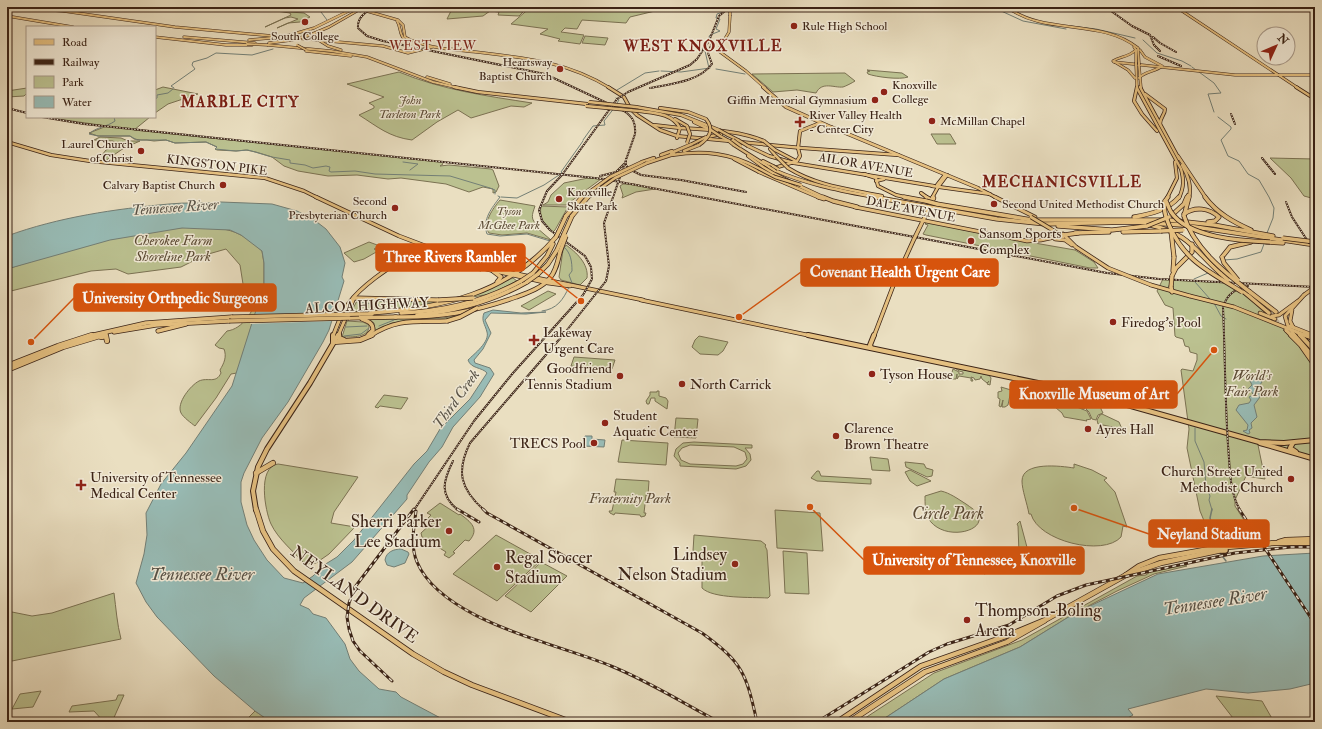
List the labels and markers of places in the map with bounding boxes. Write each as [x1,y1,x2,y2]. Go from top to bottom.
marker: South College [300,17,310,27]
place label: Rule High School [802,19,887,34]
marker: Rule High School [789,21,799,31]
place label: South College [271,29,339,44]
place label: Heartsway Baptist Church [479,55,553,84]
marker: Heartsway Baptist Church [555,64,565,74]
place label: Knoxville College [892,78,937,107]
marker: Knoxville College [879,87,889,97]
place label: Giffin Memorial Gymnasium [727,93,868,108]
marker: Giffin Memorial Gymnasium [870,95,880,105]
place label: River Valley Health - Center City [809,108,903,137]
place label: McMillan Chapel [940,114,1025,129]
marker: River Valley Health - Center City [794,116,806,128]
marker: McMillan Chapel [927,116,937,126]
place label: Laurel Church of Christ [61,137,134,166]
marker: Laurel Church of Christ [136,146,146,156]
place label: Calvary Baptist Church [103,178,216,193]
marker: Calvary Baptist Church [218,180,228,190]
place label: Knoxville Skate Park [567,185,618,214]
place label: Second Presbyterian Church [288,194,388,223]
marker: Knoxville Skate Park [554,194,564,204]
place label: Second United Methodist Church [1002,197,1165,212]
marker: Second United Methodist Church [989,199,999,209]
marker: Second Presbyterian Church [390,203,400,213]
place label: Sansom Sports Complex [979,225,1061,259]
marker: Sansom Sports Complex [966,236,976,246]
callout: Three Rivers Rambler [376,244,525,271]
callout: Covenant Health Urgent Care [801,259,998,286]
callout: University Orthpedic Surgeons [74,284,276,311]
place label: Firedog's Pool [1121,314,1201,331]
marker: Firedog's Pool [1108,317,1118,327]
place label: Lakeway Urgent Care [543,324,614,357]
marker: Lakeway Urgent Care [528,334,540,346]
place label: Goodfriend Tennis Stadium [525,360,612,393]
place label: Tyson House [880,366,953,384]
marker: Tyson House [867,369,877,379]
marker: Goodfriend Tennis Stadium [615,371,625,381]
place label: North Carrick [690,376,772,393]
marker: North Carrick [677,379,687,389]
callout: Knoxville Museum of Art [1010,381,1177,408]
place label: Student Aquatic Center [612,407,699,440]
marker: Student Aquatic Center [600,418,610,428]
place label: Clarence Brown Theatre [844,420,929,453]
place label: Ayres Hall [1095,421,1154,439]
marker: Ayres Hall [1083,424,1093,434]
marker: Clarence Brown Theatre [831,431,841,441]
place label: TRECS Pool [510,435,586,452]
marker: TRECS Pool [589,438,599,448]
place label: Church Street United Methodist Church [1161,463,1284,496]
place label: University of Tennessee Medical Center [90,469,222,502]
marker: Church Street United Methodist Church [1286,474,1296,484]
marker: University of Tennessee Medical Center [75,479,87,491]
place label: Sherri Parker Lee Stadium [351,511,442,552]
callout: Neyland Stadium [1149,520,1269,547]
marker: Sherri Parker Lee Stadium [444,526,454,536]
place label: Lindsey Nelson Stadium [618,544,728,585]
place label: Regal Soccer Stadium [505,547,593,588]
callout: University of Tennessee, Knoxville [864,547,1084,574]
marker: Lindsey Nelson Stadium [730,559,740,569]
marker: Regal Soccer Stadium [492,562,502,572]
place label: Thompson-Boling Arena [974,600,1102,641]
marker: Thompson-Boling Arena [962,615,972,625]

